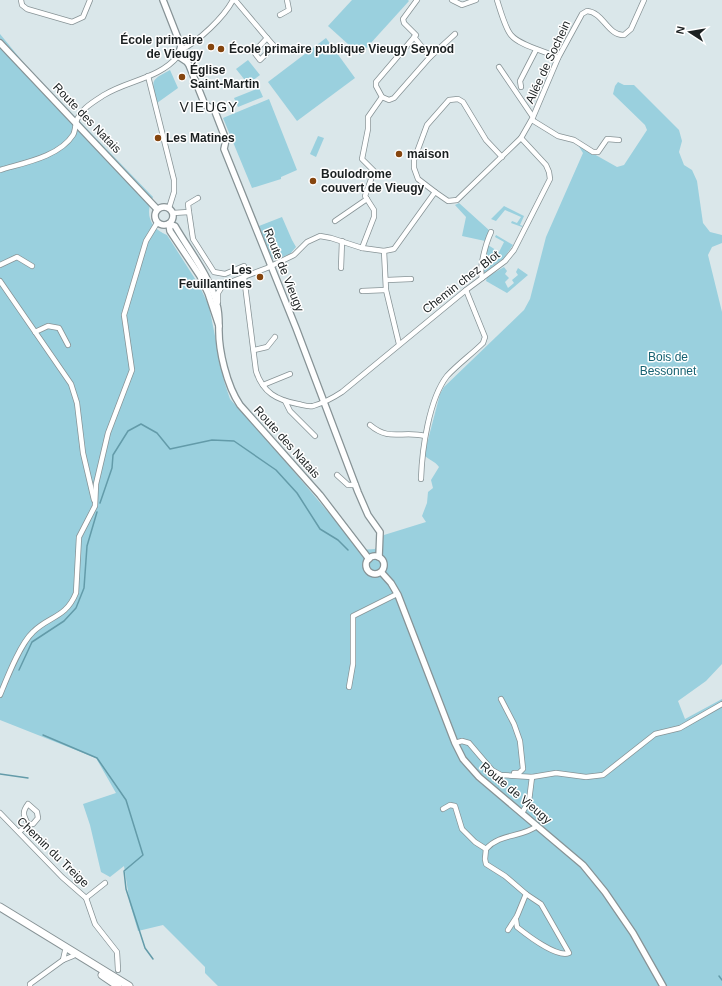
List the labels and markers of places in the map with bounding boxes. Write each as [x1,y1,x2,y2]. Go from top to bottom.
place label: École primaire de Vieugy [120,32,203,61]
place label: École primaire publique Vieugy Seynod [229,41,454,56]
marker: École primaire de Vieugy [206,42,216,52]
marker: École primaire publique Vieugy Seynod [216,44,226,54]
place label: Église Saint-Martin [190,62,259,91]
marker: Église Saint-Martin [177,72,187,82]
place label: Les Matines [166,131,235,145]
marker: Les Matines [153,133,163,143]
place label: maison [407,147,449,161]
marker: maison [394,149,404,159]
place label: Boulodrome couvert de Vieugy [321,167,424,195]
marker: Boulodrome couvert de Vieugy [308,176,318,186]
place label: Les Feuillantines [179,263,252,291]
marker: Les Feuillantines [255,272,265,282]

